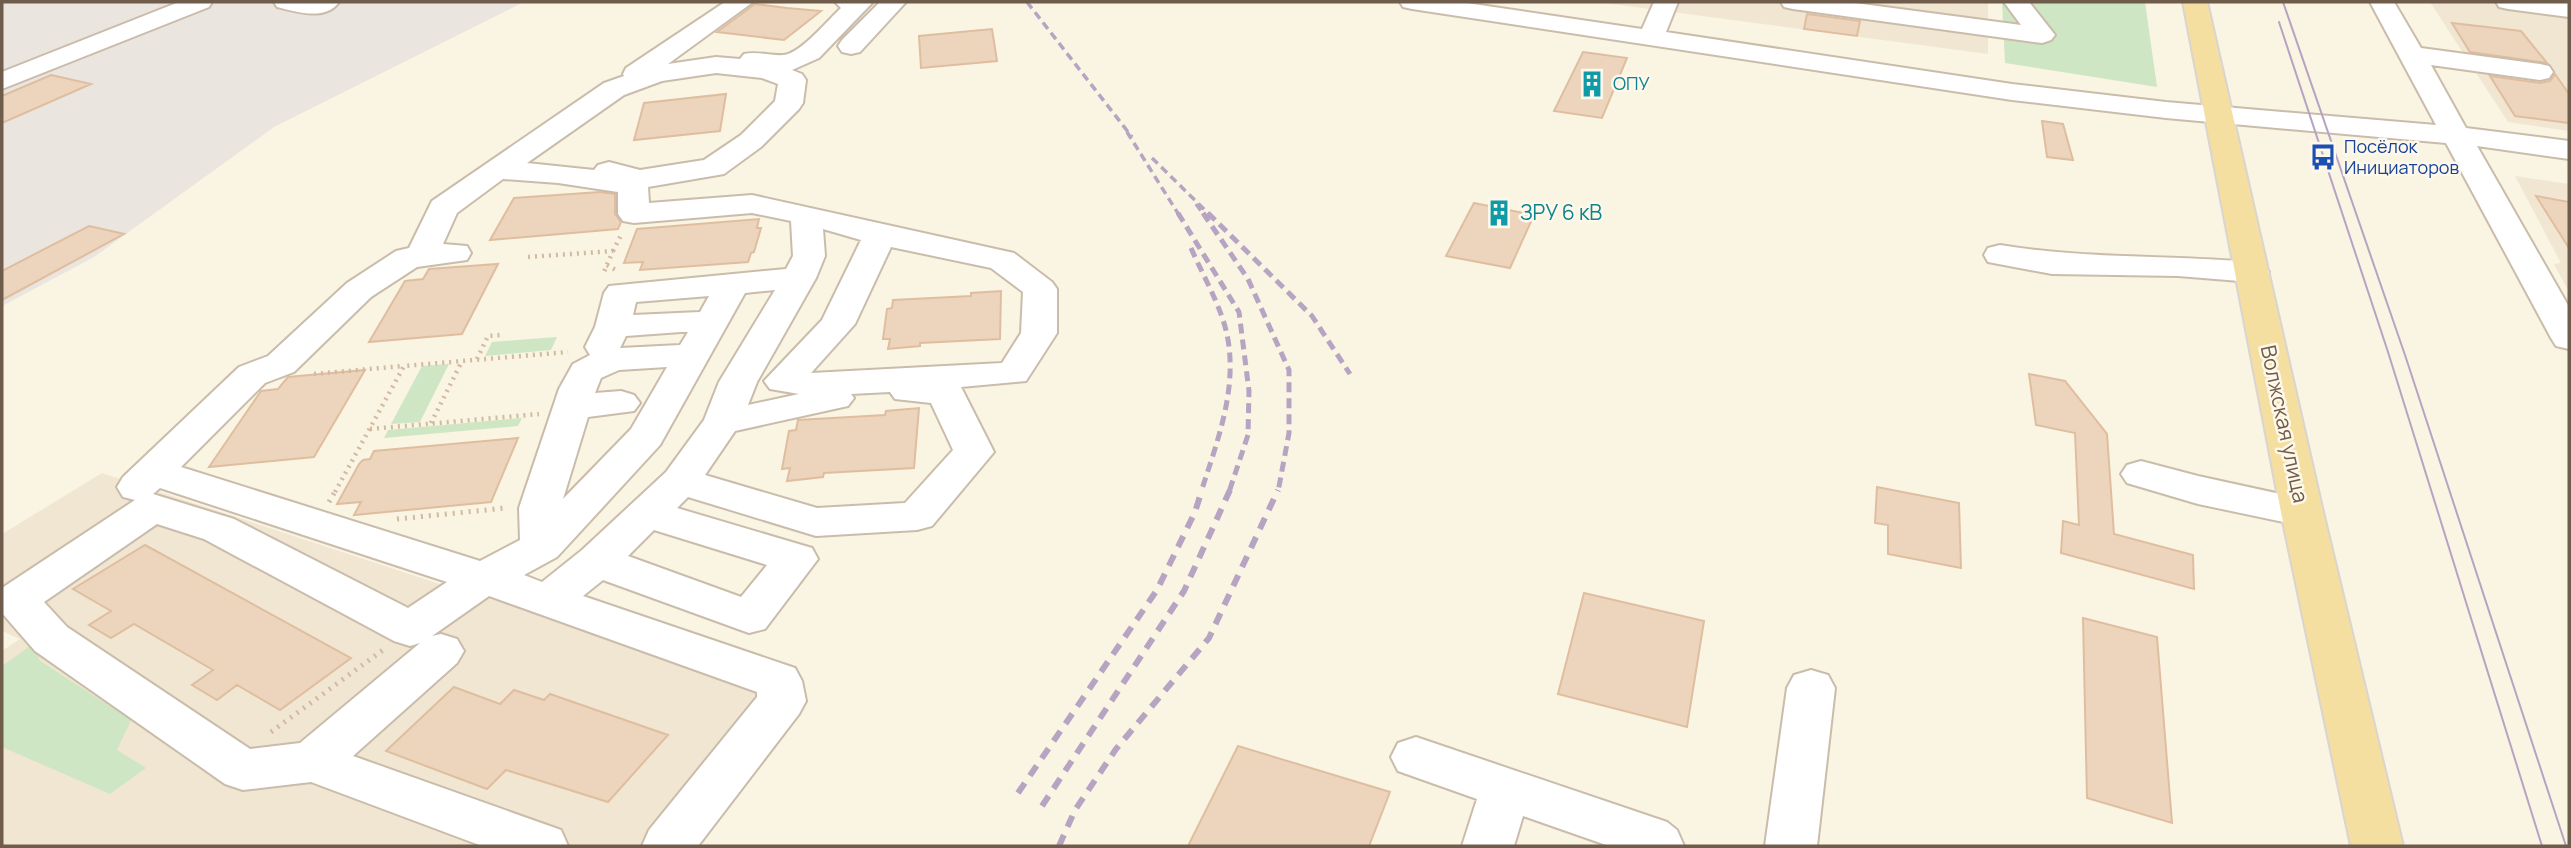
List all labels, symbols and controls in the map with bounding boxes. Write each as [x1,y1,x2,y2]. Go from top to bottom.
building icon: ОПУ [1577,69,1607,99]
place label: ОПУ [1613,71,1650,95]
place label: Посёлок Инициаторов [2344,134,2459,179]
bus stop icon: Посёлок Инициаторов [2308,142,2338,172]
building icon: ЗРУ 6 кВ [1484,198,1514,228]
place label: ЗРУ 6 кВ [1520,198,1602,226]
street label: Волжская улица [2255,342,2315,505]

